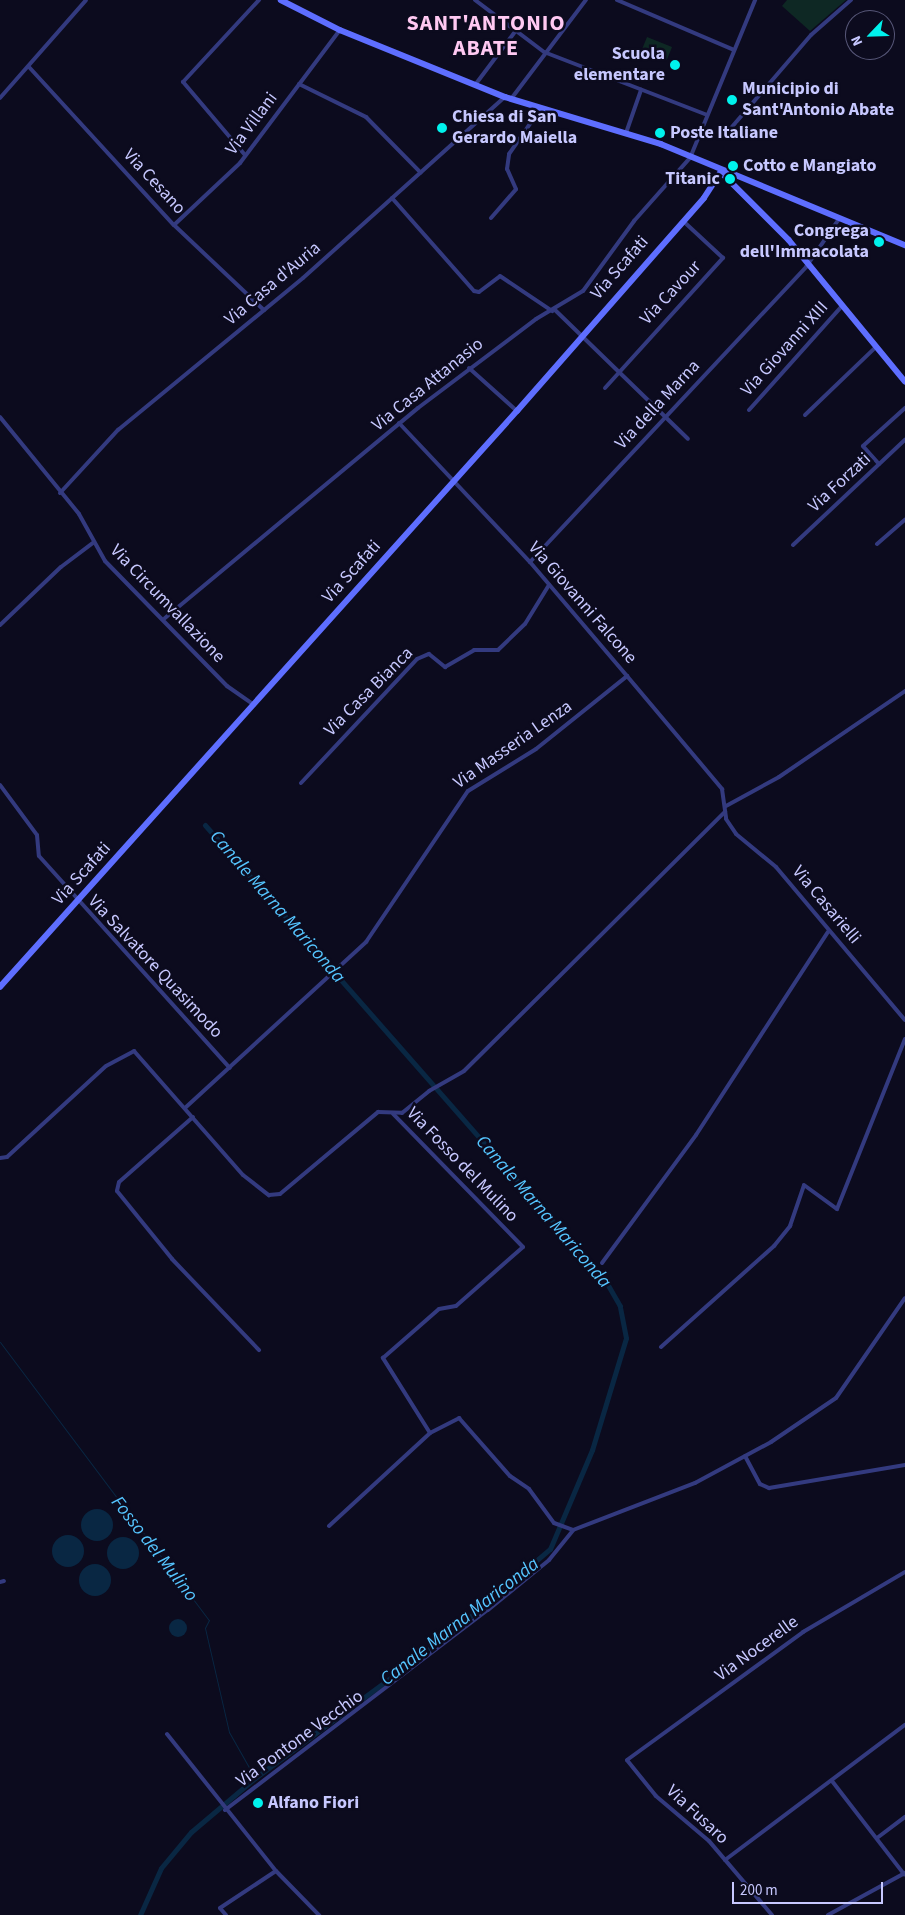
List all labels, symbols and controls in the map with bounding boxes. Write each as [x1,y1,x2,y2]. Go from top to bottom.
district label: SANT'ANTONIO ABATE [405,10,567,61]
north arrow [845,10,895,60]
text: N [846,32,868,49]
place label: Scuola elementare [574,44,665,86]
marker: Scuola elementare [669,59,681,71]
place label: Municipio di Sant'Antonio Abate [742,79,894,122]
street label: Via Villani [222,89,282,159]
marker: Municipio di Sant'Antonio Abate [726,94,738,106]
place label: Chiesa di San Gerardo Maiella [452,107,577,150]
marker: Chiesa di San Gerardo Maiella [436,122,448,134]
place label: Poste Italiane [670,122,778,144]
marker: Poste Italiane [654,127,666,139]
street label: Via Cesano [118,145,190,219]
place label: Cotto e Mangiato [743,155,876,177]
marker: Cotto e Mangiato [727,160,739,172]
place label: Titanic [665,168,720,190]
marker: Titanic [724,173,736,185]
place label: Congrega dell'Immacolata [740,221,869,264]
street label: Via Scafati [586,232,654,304]
marker: Congrega dell'Immacolata [873,236,885,248]
street label: Via Casa d'Auria [221,238,325,330]
street label: Via Cavour [636,256,706,330]
street label: Via Giovanni XIII [737,297,833,401]
street label: Via Casa Attanasio [368,334,488,436]
street label: Via della Marna [611,356,705,454]
street label: Via Forzati [804,449,876,517]
street label: Via Scafati [318,536,386,608]
street label: Via Giovanni Falcone [523,538,641,668]
street label: Via Circumvallazione [105,540,229,668]
street label: Via Casa Bianca [320,643,418,741]
street label: Via Masseria Lenza [450,696,576,794]
water label: Canale Marna Mariconda [204,826,350,988]
street label: Via Scafati [48,838,116,910]
street label: Via Casarielli [787,861,865,949]
street label: Via Salvatore Quasimodo [83,891,227,1043]
street label: Via Fosso del Mulino [402,1103,522,1227]
water label: Canale Marna Mariconda [470,1131,616,1293]
water label: Fosso del Mulino [106,1492,202,1606]
water label: Canale Marna Mariconda [376,1553,544,1691]
street label: Via Nocerelle [711,1612,803,1686]
street label: Via Pontone Vecchio [232,1686,368,1792]
street label: Via Fusaro [661,1781,733,1849]
place label: Alfano Fiori [268,1792,359,1814]
marker: Alfano Fiori [252,1797,264,1809]
scale bar [735,1872,886,1904]
text: 200 m [740,1880,778,1901]

